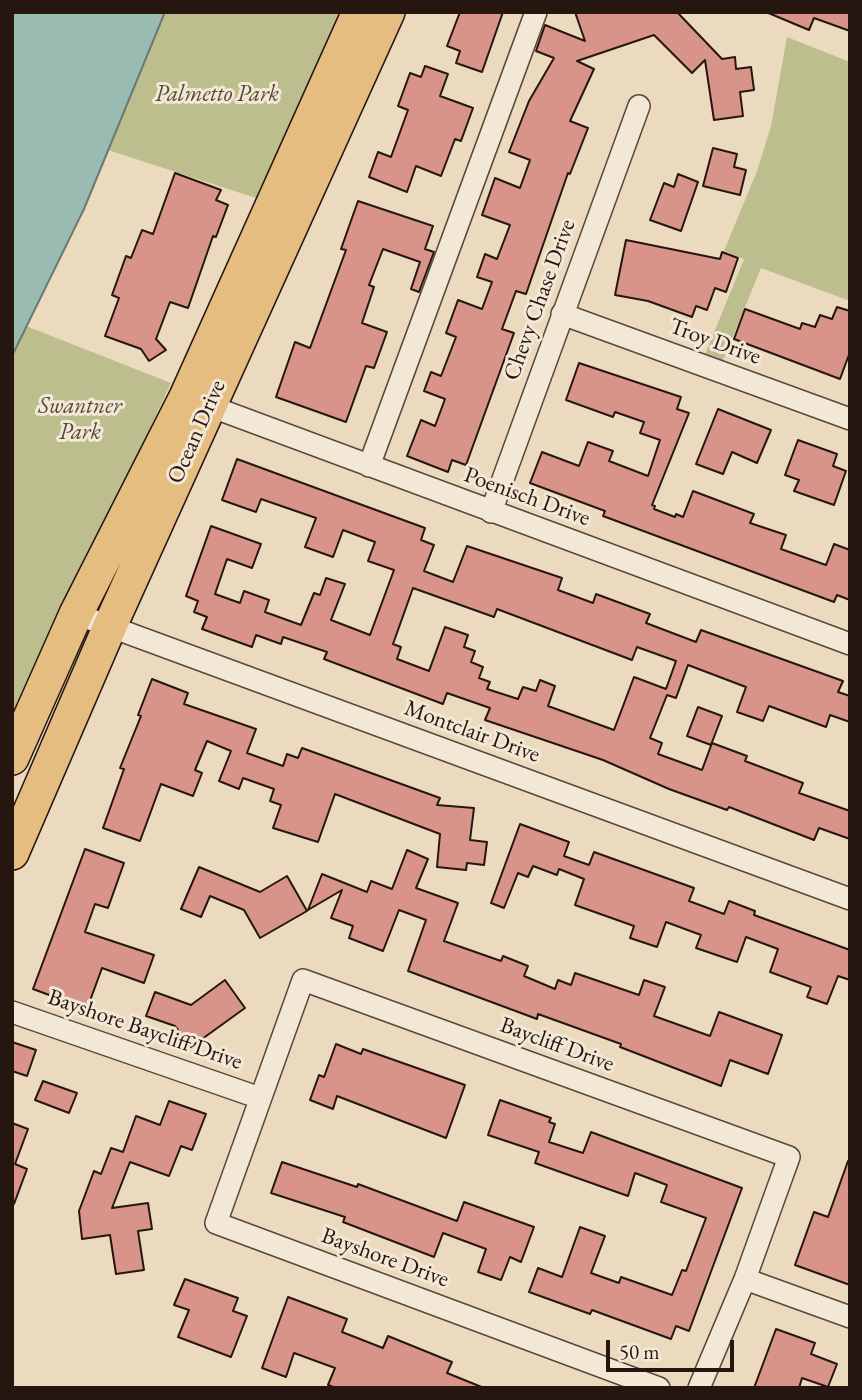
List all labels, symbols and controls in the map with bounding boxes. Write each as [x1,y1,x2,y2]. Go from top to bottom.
park label: Palmetto Park [155,81,279,109]
street label: Chevy Chase Drive [498,216,582,384]
street label: Troy Drive [665,313,765,371]
street label: Ocean Drive [162,376,232,488]
park label: Swantner Park [38,393,122,447]
street label: Poenisch Drive [460,461,594,533]
street label: Montclair Drive [401,695,543,769]
street label: Bayshore Baycliff Drive [44,984,246,1076]
street label: Baycliff Drive [496,1012,618,1078]
street label: Bayshore Drive [318,1222,452,1294]
scale bar [610,1326,738,1370]
text: 50 m [619,1338,660,1365]

